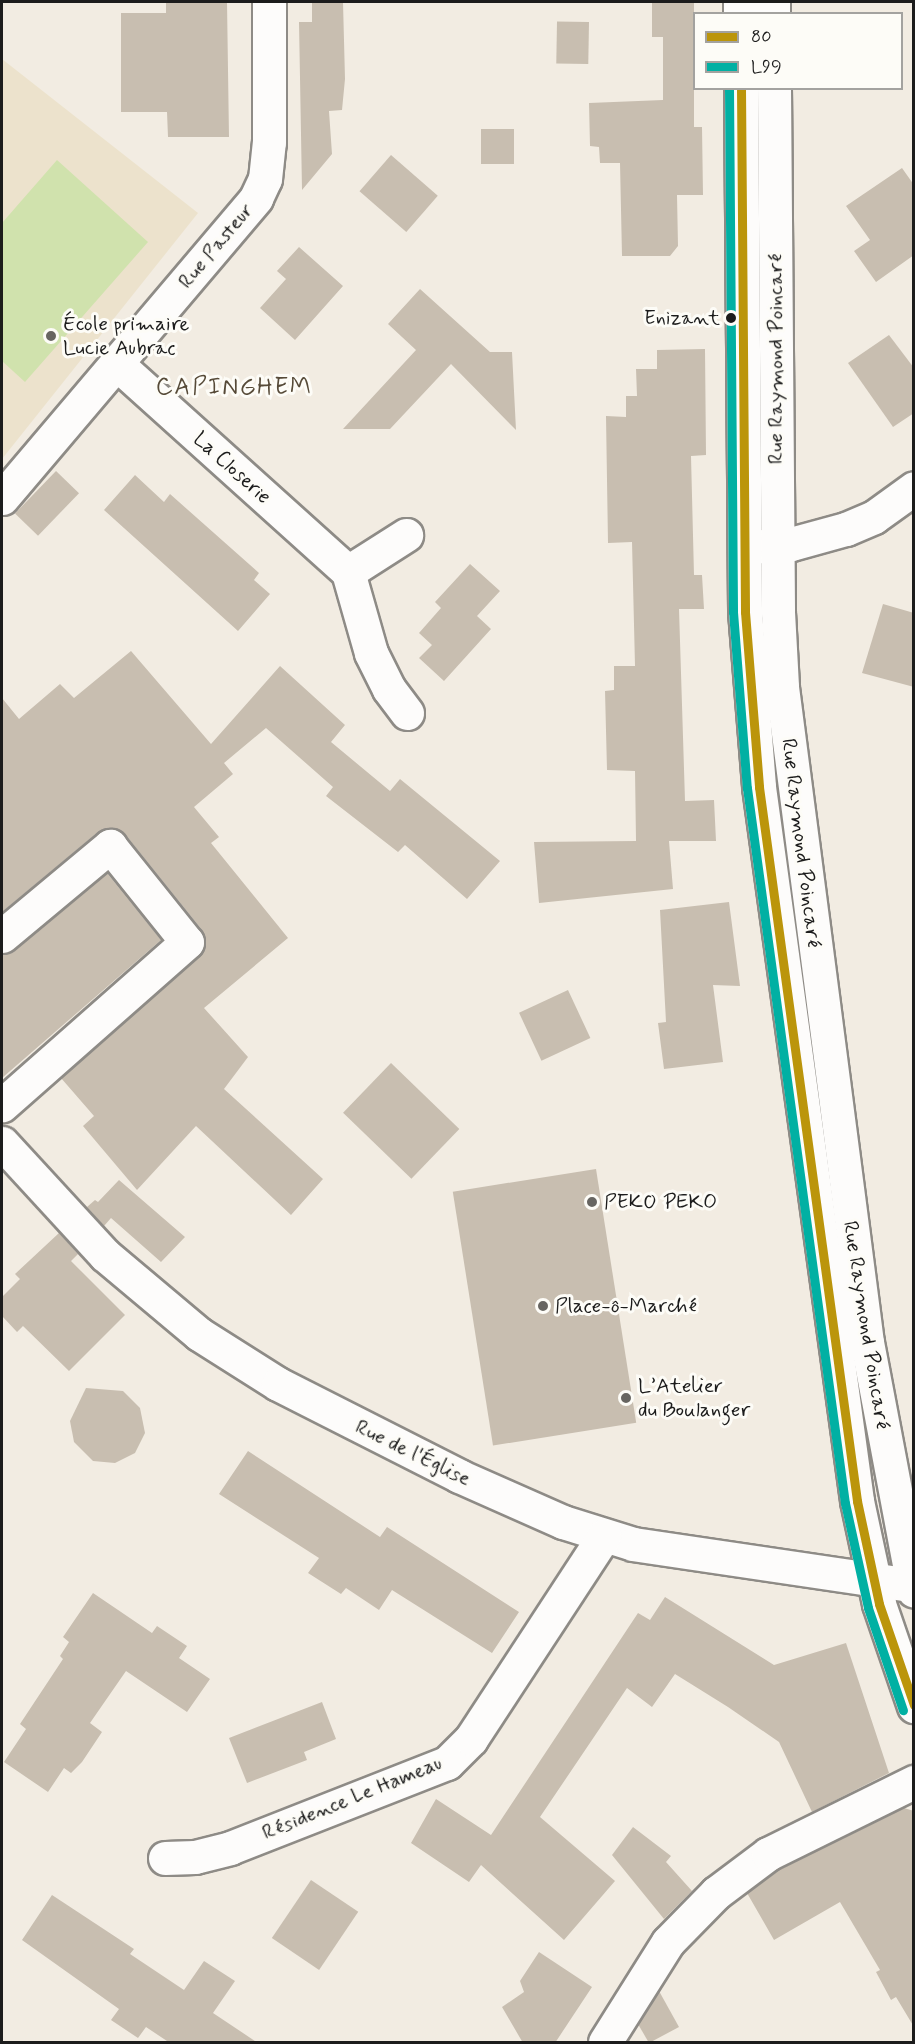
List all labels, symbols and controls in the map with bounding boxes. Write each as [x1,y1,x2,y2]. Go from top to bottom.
legend [693,12,903,90]
text: 80 [751,25,771,49]
text: L99 [751,55,782,79]
street label: Rue Pasteur [174,199,258,293]
street label: Rue Raymond Poincaré [763,257,789,461]
place label: Enizant [644,306,720,330]
place label: École primaire Lucie Aubrac [63,311,192,361]
marker: Enizant [725,312,737,324]
marker: École primaire Lucie Aubrac [44,329,58,343]
district label: CAPINGHEM [158,374,310,402]
street label: La Closerie [187,425,277,511]
street label: Rue Raymond Poincaré [776,740,826,946]
place label: PEKO PEKO [604,1189,715,1215]
marker: PEKO PEKO [585,1195,599,1209]
street label: Rue Raymond Poincaré [838,1223,894,1427]
place label: Place-ô-Marché [555,1293,697,1319]
marker: Place-ô-Marché [536,1299,550,1313]
place label: L’Atelier du Boulanger [638,1373,755,1423]
marker: L’Atelier du Boulanger [619,1391,633,1405]
street label: Rue de l'Église [351,1414,475,1492]
street label: Résidence Le Hameau [254,1749,450,1847]

